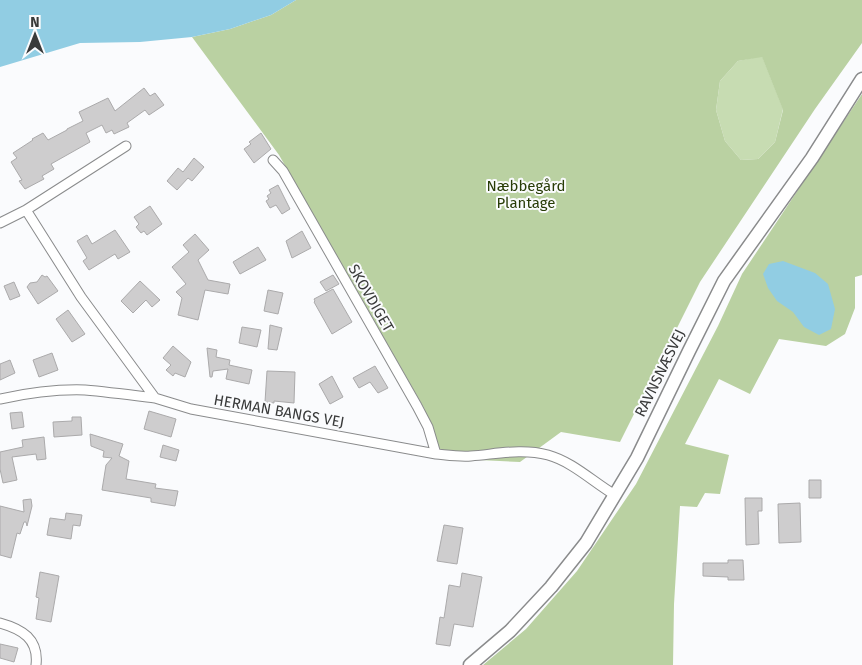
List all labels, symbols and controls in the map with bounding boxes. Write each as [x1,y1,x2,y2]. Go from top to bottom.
north arrow [10,10,60,60]
text: N [30,14,40,31]
park label: Næbbegård Plantage [487,177,565,212]
street label: SKOVDIGET [345,261,398,335]
street label: RAVNSNÆSVEJ [631,326,689,420]
street label: HERMAN BANGS VEJ [212,391,346,431]

